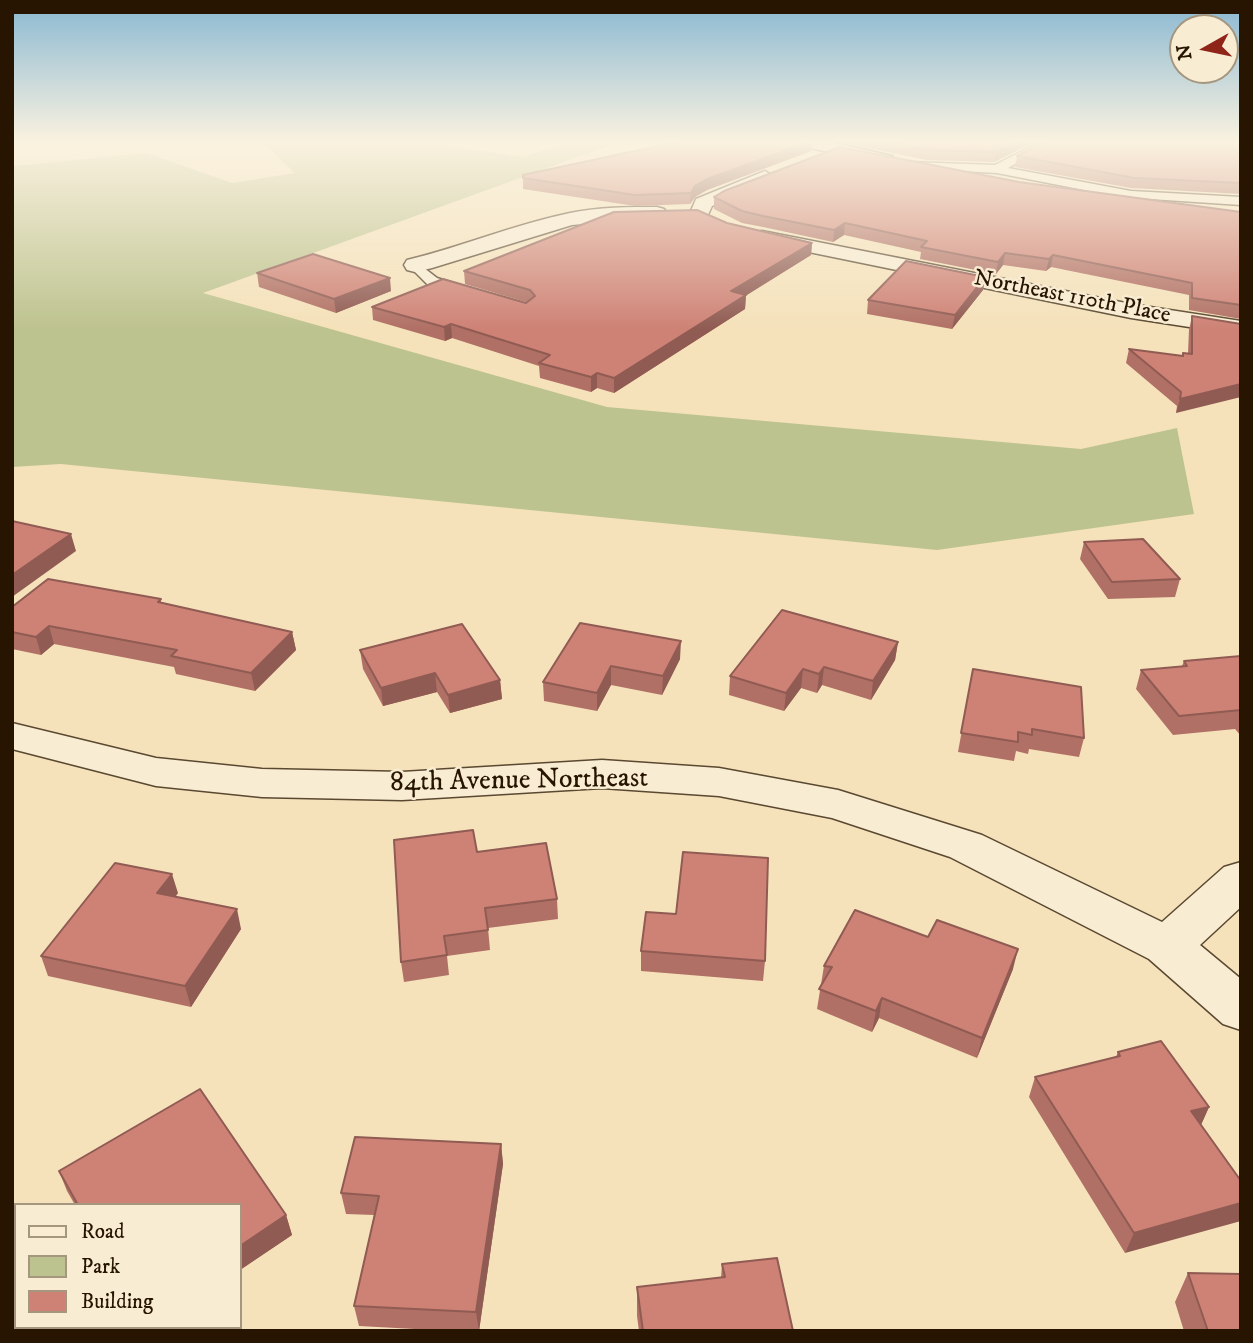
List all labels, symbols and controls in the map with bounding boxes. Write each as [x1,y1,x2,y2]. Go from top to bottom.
north arrow [1169,14,1239,84]
text: N [1172,43,1197,62]
street label: Northeast 110th Place [971,265,1173,331]
street label: 84th Avenue Northeast [390,763,648,801]
legend [14,1203,242,1329]
text: Road [81,1219,125,1245]
text: Park [81,1254,120,1280]
text: Building [81,1289,153,1315]

